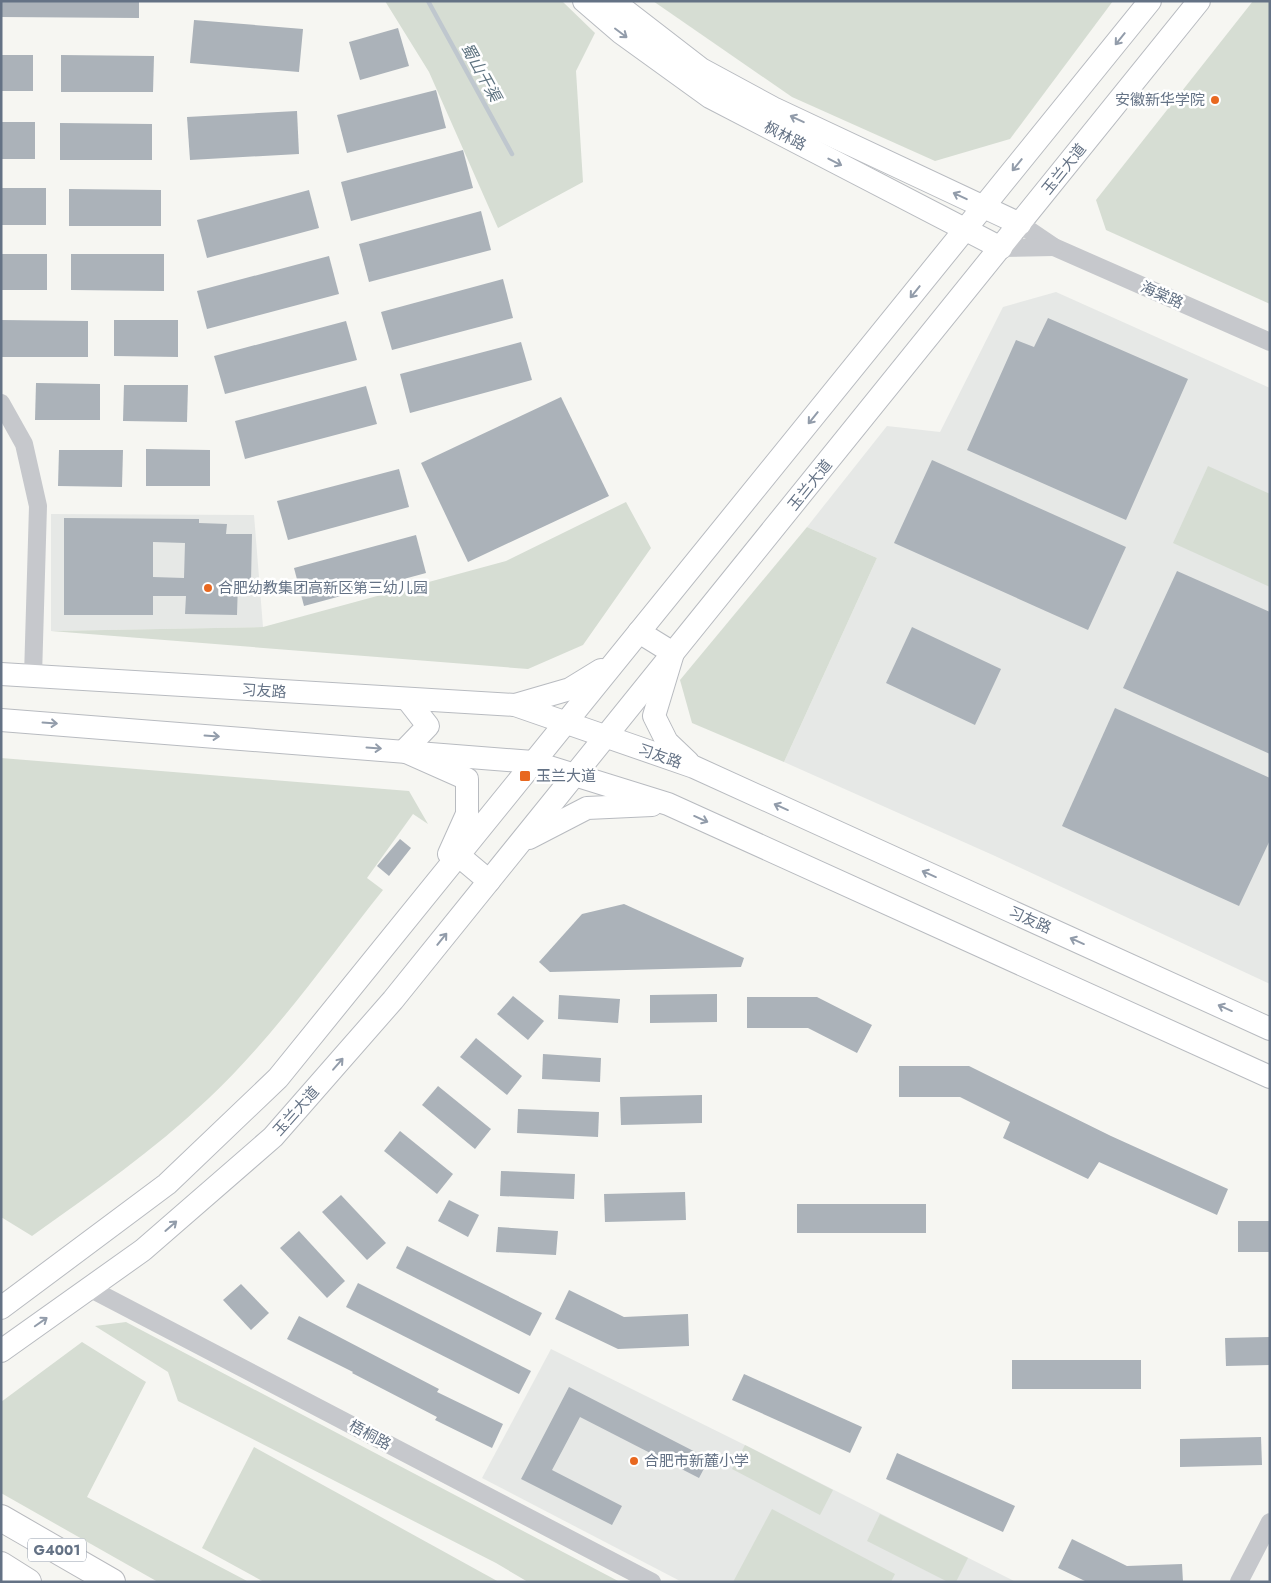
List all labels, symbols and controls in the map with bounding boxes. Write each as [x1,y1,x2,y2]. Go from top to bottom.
one-way arrow [614,27,627,38]
one-way arrow [1114,32,1125,45]
water label: 蜀山干渠 [455,38,508,107]
place label: 安徽新华学院 [1115,89,1205,111]
marker: 安徽新华学院 [1209,94,1221,106]
one-way arrow [790,114,805,123]
street label: 枫林路 [760,116,810,156]
street label: 玉兰大道 [1037,139,1091,199]
one-way arrow [827,157,842,167]
one-way arrow [1012,159,1023,172]
one-way arrow [953,191,968,200]
street label: 海棠路 [1137,276,1187,314]
one-way arrow [910,285,921,298]
one-way arrow [807,411,818,424]
street label: 玉兰大道 [783,455,837,515]
place label: 合肥幼教集团高新区第三幼儿园 [218,577,428,599]
marker: 合肥幼教集团高新区第三幼儿园 [202,582,214,594]
street label: 习友路 [241,679,287,703]
one-way arrow [42,719,58,728]
one-way arrow [204,731,220,741]
street label: 习友路 [635,738,685,774]
one-way arrow [366,744,382,753]
place label: 玉兰大道 [536,765,596,787]
marker: 玉兰大道 [518,769,532,783]
one-way arrow [774,802,789,811]
one-way arrow [693,814,708,824]
one-way arrow [922,869,937,878]
street label: 习友路 [1005,901,1055,939]
one-way arrow [437,933,448,946]
one-way arrow [1070,936,1085,946]
one-way arrow [1218,1003,1233,1013]
one-way arrow [332,1057,343,1070]
street label: 玉兰大道 [268,1081,324,1141]
one-way arrow [165,1220,178,1231]
one-way arrow [34,1317,47,1328]
street label: 梧桐路 [345,1415,395,1455]
place label: 合肥市新麓小学 [644,1450,749,1472]
marker: 合肥市新麓小学 [628,1455,640,1467]
road number: G4001 [28,1538,86,1562]

